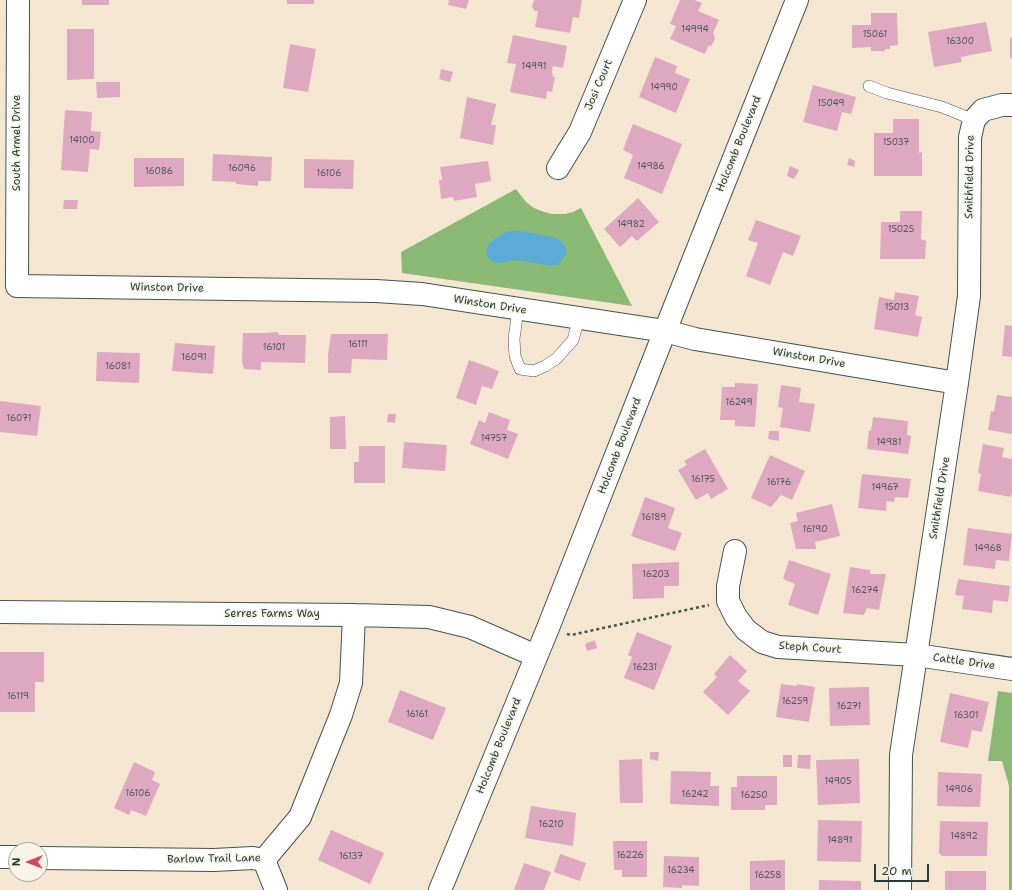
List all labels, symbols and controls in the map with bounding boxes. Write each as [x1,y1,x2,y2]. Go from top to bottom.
house number: 14994 [681,25,709,35]
house number: 15061 [863,30,887,40]
house number: 16300 [946,37,974,47]
street label: Josi Court [582,57,616,113]
house number: 14991 [522,62,546,72]
house number: 14990 [650,83,678,93]
street label: Holcomb Boulevard [714,94,764,194]
street label: South Armel Drive [10,95,24,191]
house number: 15049 [817,99,845,109]
street label: Smithfield Drive [963,135,977,219]
house number: 14100 [69,136,95,146]
house number: 15037 [883,138,909,148]
house number: 14986 [637,162,665,172]
house number: 16096 [228,164,256,174]
house number: 16086 [145,167,173,177]
house number: 16106 [316,169,342,179]
house number: 14982 [617,220,645,230]
house number: 15025 [888,225,914,235]
street label: Winston Drive [130,281,204,295]
street label: Winston Drive [452,293,528,317]
house number: 15013 [885,303,909,313]
house number: 16111 [348,340,368,350]
house number: 16101 [263,343,285,353]
street label: Winston Drive [771,345,847,371]
house number: 16091 [181,353,207,363]
house number: 16081 [105,362,131,372]
street label: Holcomb Boulevard [595,396,645,496]
house number: 16249 [725,398,753,408]
house number: 16071 [7,414,31,424]
house number: 14757 [481,434,507,444]
house number: 14981 [876,438,902,448]
street label: Smithfield Drive [927,456,953,540]
house number: 16175 [691,475,715,485]
house number: 16176 [767,478,791,488]
house number: 14967 [872,483,898,493]
house number: 16189 [642,513,666,523]
house number: 16190 [803,525,827,535]
house number: 14968 [974,544,1002,554]
house number: 16203 [642,570,670,580]
house number: 16274 [851,586,879,596]
street label: Serres Farms Way [224,607,320,621]
street label: Steph Court [778,639,842,657]
street label: Cattle Drive [932,651,996,673]
house number: 16231 [633,663,657,673]
house number: 16119 [7,692,29,702]
street label: Holcomb Boulevard [474,696,524,796]
house number: 16259 [782,697,808,707]
house number: 16271 [837,702,861,712]
house number: 16161 [406,710,428,720]
house number: 16301 [953,711,979,721]
house number: 14905 [824,777,852,787]
house number: 14906 [945,785,973,795]
house number: 16106 [125,789,151,799]
house number: 16242 [682,790,708,800]
house number: 16250 [740,791,768,801]
house number: 16210 [539,820,563,830]
house number: 14892 [950,832,978,842]
house number: 14891 [827,836,853,846]
north arrow [8,842,48,882]
house number: 16226 [616,851,644,861]
street label: Barlow Trail Lane [167,852,261,866]
house number: 16137 [339,852,363,862]
scale bar [876,856,931,882]
text: N [9,858,24,866]
text: 20 m [881,863,912,879]
house number: 16234 [667,866,695,876]
house number: 16258 [755,871,781,881]

